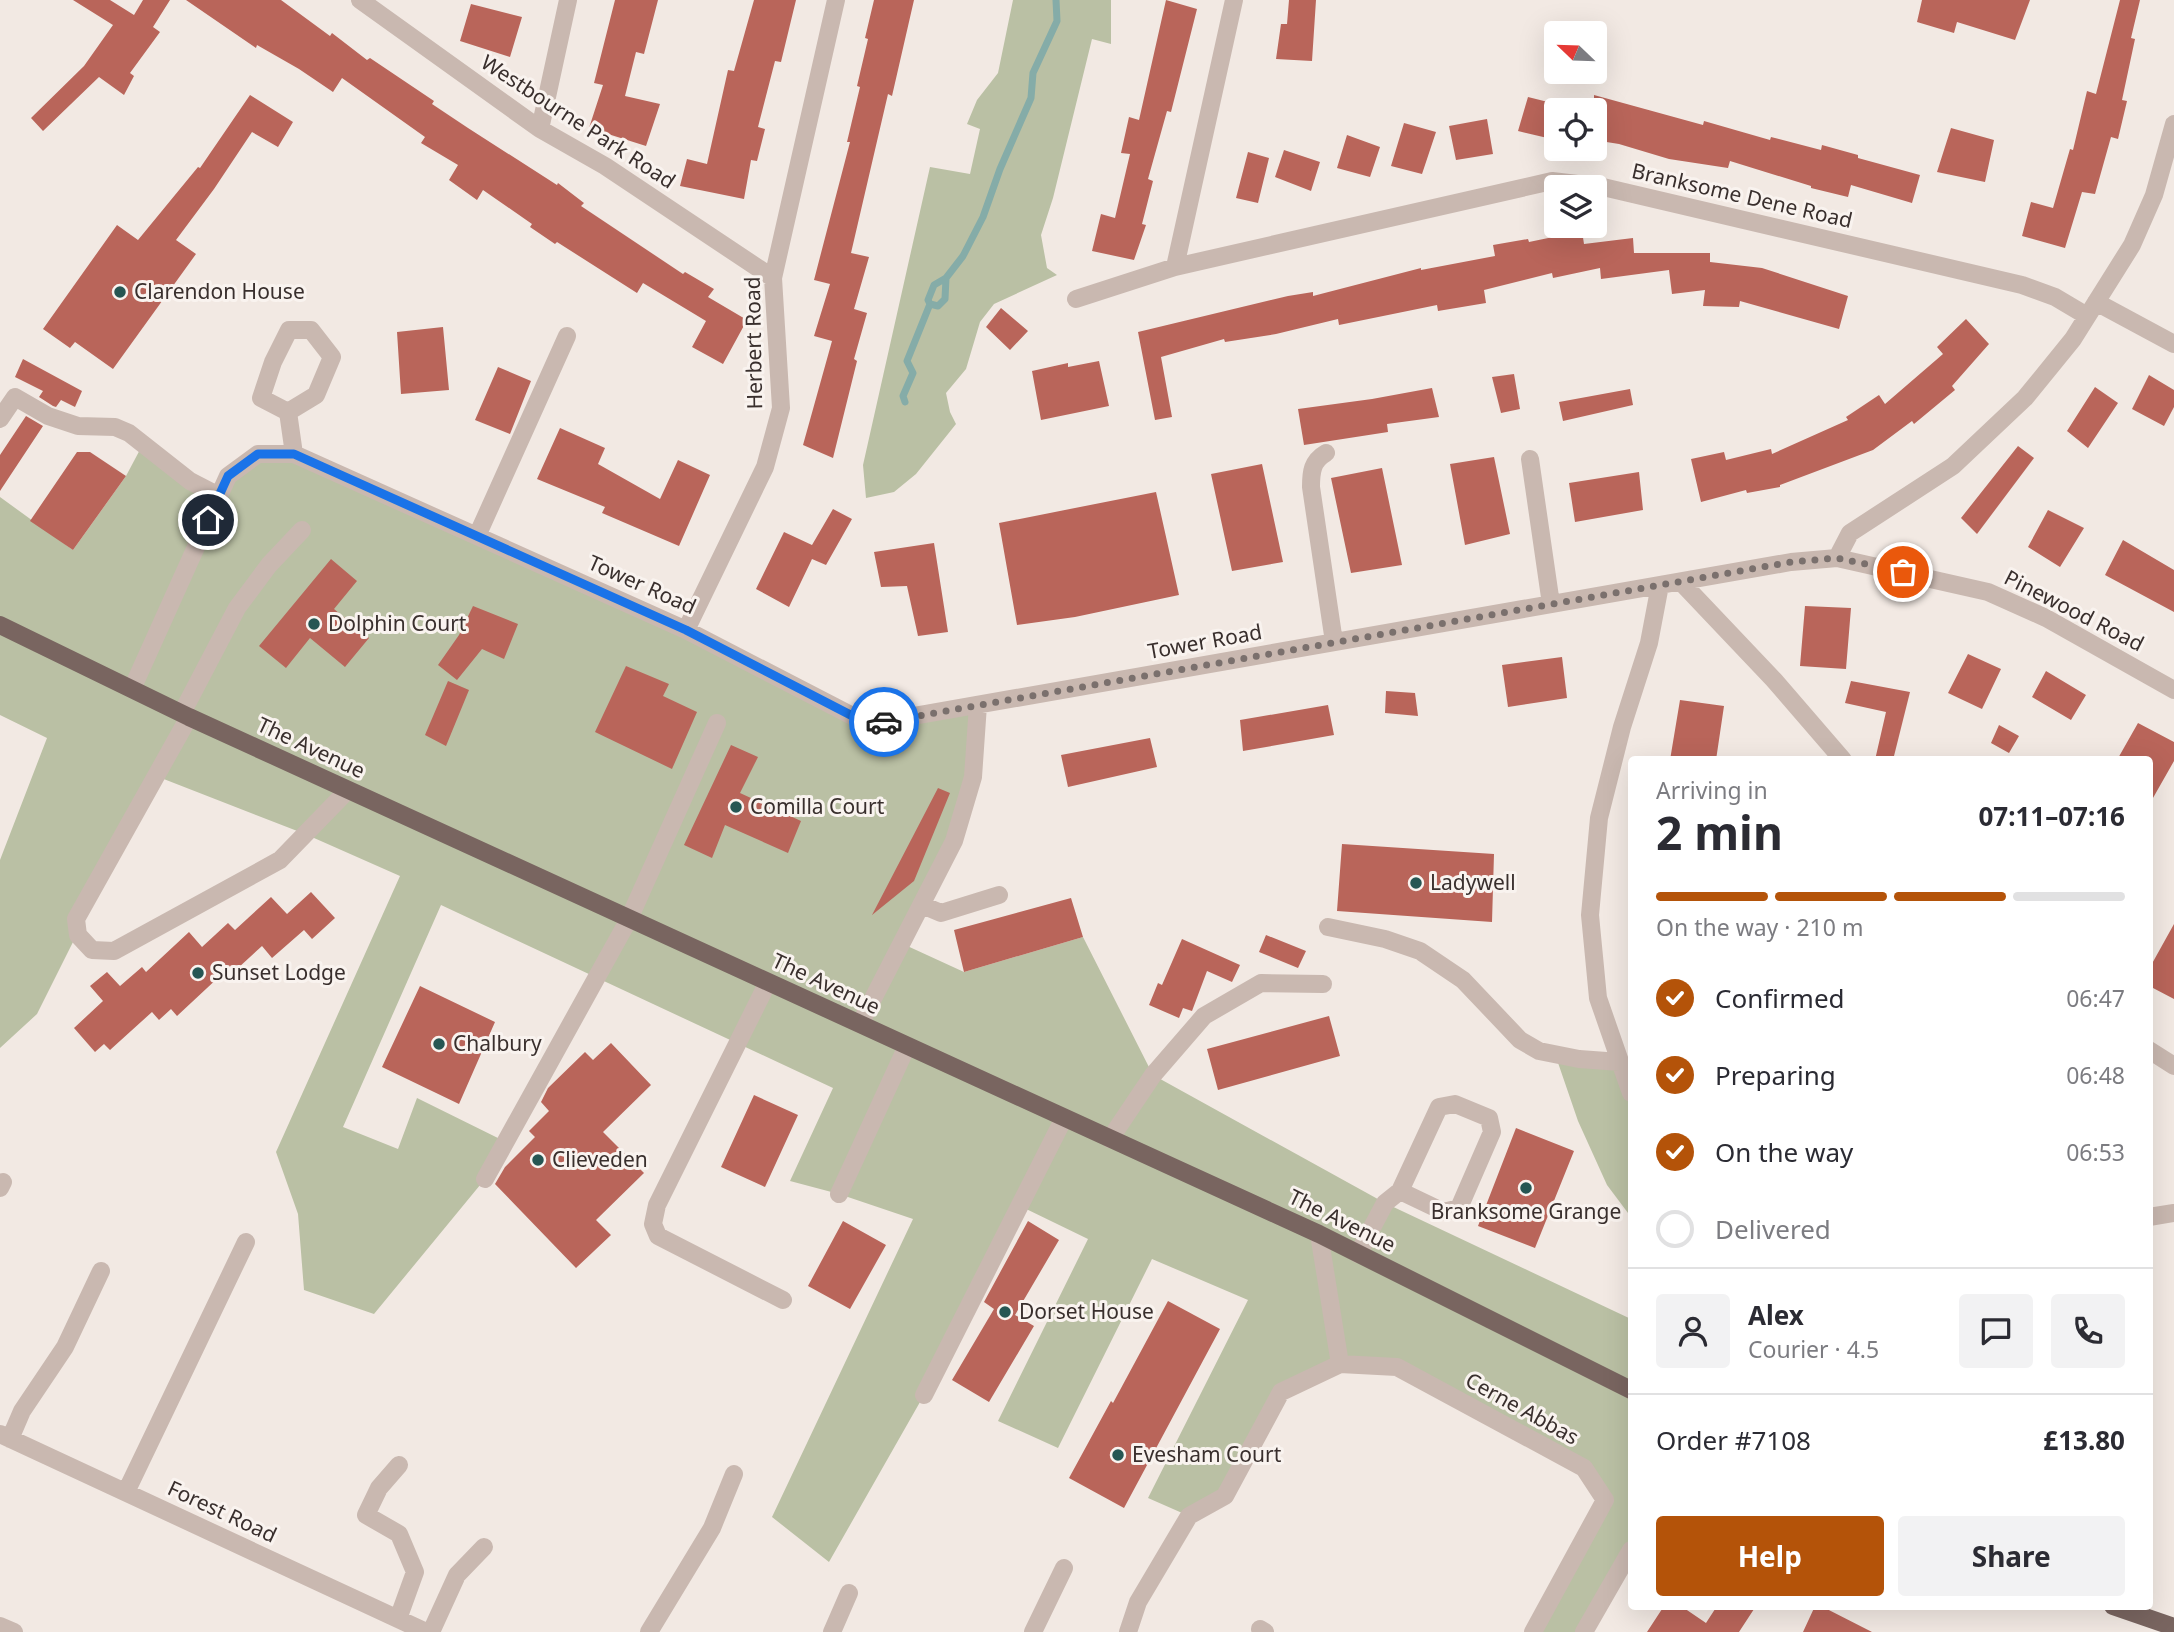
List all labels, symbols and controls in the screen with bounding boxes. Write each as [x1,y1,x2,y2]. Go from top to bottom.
north arrow [1544,21,1606,84]
map controls [1544,21,1607,238]
street label: Westbourne Park Road [476,48,681,195]
button: locate [1544,98,1607,161]
street label: Branksome Dene Road [1629,156,1855,234]
button: layers [1544,175,1607,238]
street label: Herbert Road [738,276,768,410]
place label: Clarendon House [134,277,305,305]
marker: Clarendon House [112,284,128,300]
pin [178,490,238,550]
icon: home [189,501,227,539]
pin [1873,542,1933,602]
street label: Tower Road [584,548,701,620]
icon: bag [1884,553,1922,591]
street label: Pinewood Road [2000,563,2149,657]
place label: Dolphin Court [328,609,467,637]
marker: Dolphin Court [306,616,322,632]
street label: Tower Road [1146,617,1264,665]
courier [849,687,919,757]
icon: car [865,703,903,741]
street label: The Avenue [253,710,370,784]
text: Arriving in [1656,774,1768,806]
place label: Comilla Court [750,792,885,820]
text: 07:11–07:16 [1978,798,2125,834]
marker: Comilla Court [728,799,744,815]
text: 2 min [1656,801,1783,863]
place label: Ladywell [1430,868,1516,896]
marker: Ladywell [1408,875,1424,891]
text: On the way · 210 m [1656,911,1863,943]
street label: The Avenue [768,946,885,1020]
place label: Sunset Lodge [212,958,346,986]
marker: Sunset Lodge [190,965,206,981]
icon: check [1656,979,1694,1017]
text: Confirmed [1715,980,1845,1016]
text: 06:47 [2066,982,2125,1014]
place label: Chalbury [453,1029,542,1057]
marker: Chalbury [431,1036,447,1052]
icon: check [1656,1056,1694,1094]
text: Preparing [1715,1057,1836,1093]
text: 06:48 [2066,1059,2125,1091]
icon: check [1656,1133,1694,1171]
text: On the way [1715,1134,1853,1170]
text: 06:53 [2066,1136,2125,1168]
place label: Clieveden [552,1145,648,1173]
marker: Clieveden [530,1152,546,1168]
marker: Branksome Grange [1518,1180,1534,1196]
street label: The Avenue [1284,1182,1401,1258]
place label: Branksome Grange [1431,1197,1621,1225]
text: Delivered [1715,1211,1831,1247]
button: person [1656,1294,1730,1368]
button: chat [1959,1294,2033,1368]
button: phone [2051,1294,2125,1368]
place label: Dorset House [1019,1297,1154,1325]
text: Alex [1748,1297,1804,1333]
marker: Dorset House [997,1304,1013,1320]
text: Courier · 4.5 [1748,1333,1879,1365]
street label: Cerne Abbas [1461,1366,1584,1451]
text: Order #7108 [1656,1422,1811,1458]
text: £13.80 [2043,1422,2125,1458]
place label: Evesham Court [1132,1440,1282,1468]
marker: Evesham Court [1110,1447,1126,1463]
street label: Forest Road [163,1474,281,1549]
button: Help [1656,1516,1884,1596]
button: Share [1898,1516,2125,1596]

